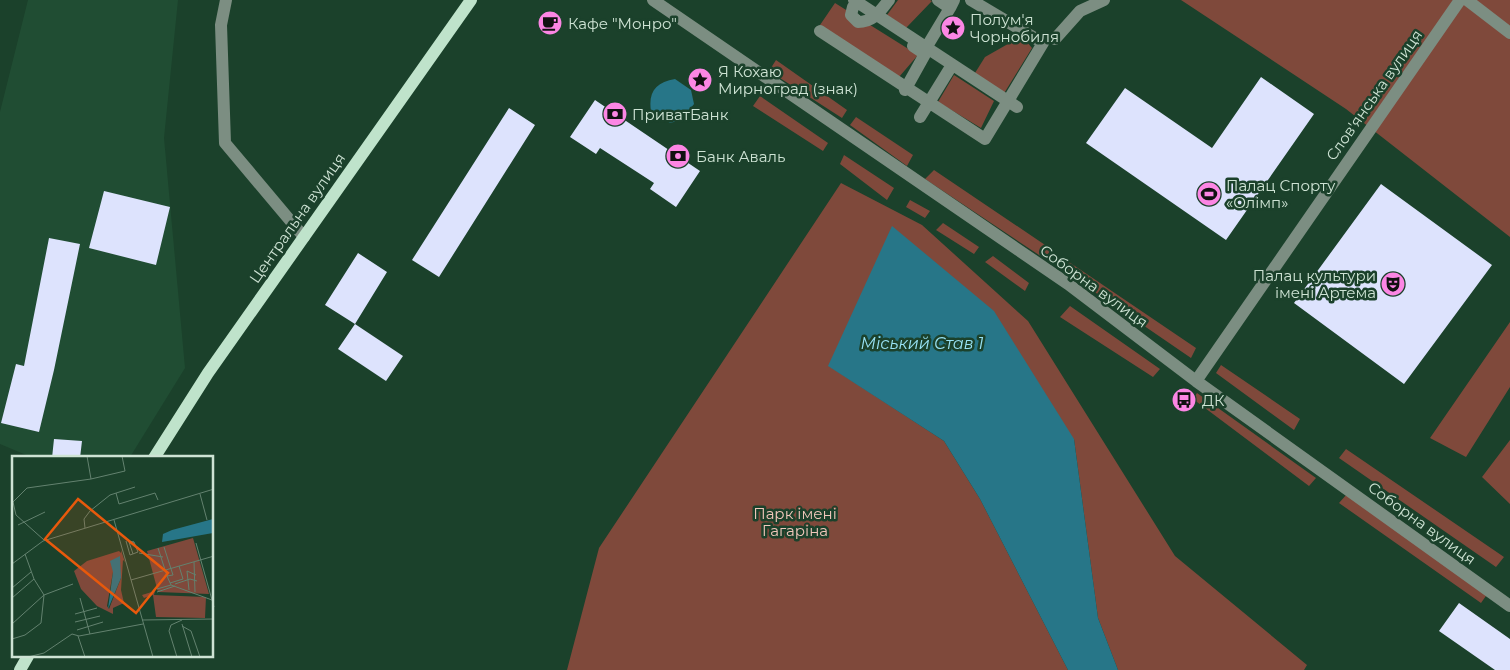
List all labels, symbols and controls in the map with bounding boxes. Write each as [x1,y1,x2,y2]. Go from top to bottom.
cafe icon: Кафе "Монро" [537,10,563,36]
place label: Полум'я Чорнобиля [970,10,1059,46]
place label: Кафе "Монро" [568,14,677,33]
place icon: Полум'я Чорнобиля [940,15,966,41]
street label: Слов'янська вулиця [1322,26,1426,164]
place label: Я Кохаю Мирноград (знак) [718,62,858,98]
place icon: Я Кохаю Мирноград (знак) [687,67,713,93]
bank icon: ПриватБанк [602,101,628,127]
place label: ПриватБанк [632,105,729,124]
bank icon: Банк Аваль [665,143,691,169]
place label: Банк Аваль [696,147,785,166]
street label: Центральна вулиця [245,149,349,287]
place label: Палац Спорту «Олімп» [1226,176,1336,212]
sports icon: Палац Спорту «Олімп» [1196,181,1222,207]
street label: Соборна вулиця [1036,240,1152,332]
place label: Палац культури імені Артема [1253,266,1376,302]
theatre icon: Палац культури імені Артема [1380,271,1406,297]
water label: Міський Став 1 [861,334,984,353]
bus stop icon: ДК [1171,387,1197,413]
place label: ДК [1202,391,1225,410]
inset map [12,456,214,658]
street label: Соборна вулиця [1364,477,1480,569]
park label: Парк імені Гагаріна [753,504,837,540]

